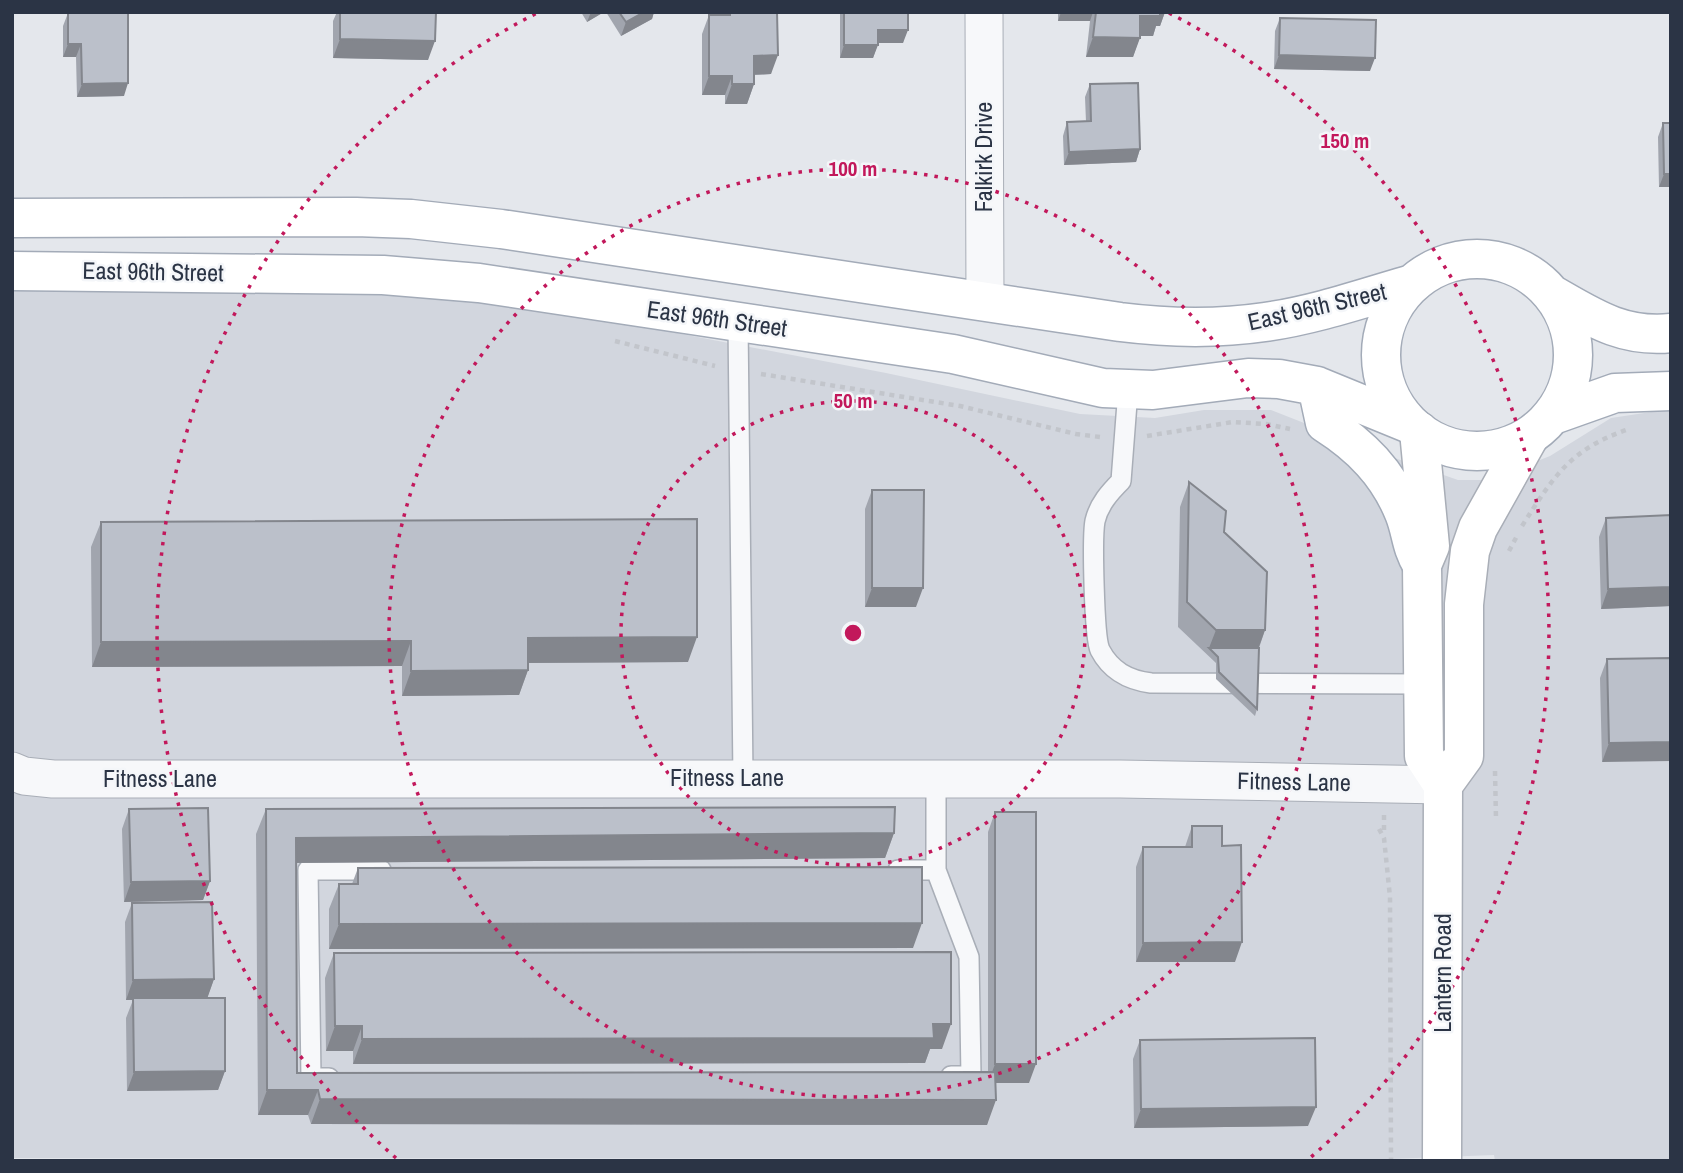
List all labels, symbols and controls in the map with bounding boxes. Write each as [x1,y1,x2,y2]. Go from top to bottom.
street label: Falkirk Drive [967,102,999,212]
text: 150 m [1321,126,1369,155]
text: 100 m [829,154,877,183]
street label: East 96th Street [82,254,224,288]
street label: East 96th Street [1244,274,1390,337]
street label: East 96th Street [645,292,790,344]
text: 50 m [833,386,873,415]
centre of rings [841,621,865,645]
street label: Fitness Lane [670,761,784,793]
street label: Fitness Lane [103,762,217,794]
street label: Fitness Lane [1237,764,1351,798]
street label: Lantern Road [1426,913,1458,1033]

